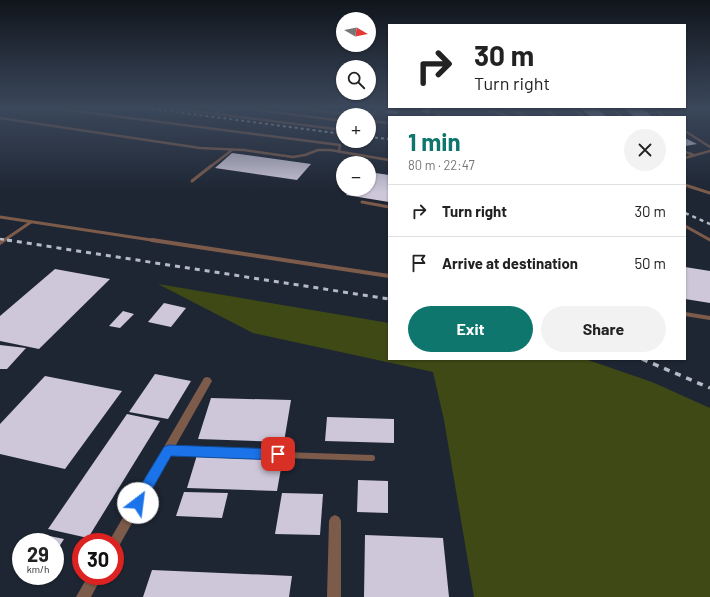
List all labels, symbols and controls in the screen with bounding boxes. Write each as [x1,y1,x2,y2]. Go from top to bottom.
north arrow [336,12,376,52]
map controls [336,12,376,196]
text: 30 m [474,38,534,72]
icon: right [408,40,460,92]
button: search [336,60,376,100]
text: Turn right [474,72,550,94]
button: + [336,108,376,148]
text: 1 min [408,127,461,156]
button: close [624,129,666,171]
button: − [336,156,376,196]
text: 80 m · 22:47 [408,157,475,173]
icon: right [408,200,430,222]
text: Turn right [442,202,507,220]
text: 30 m [634,202,666,220]
icon: arrive [408,252,430,274]
text: Arrive at destination [442,254,578,272]
text: 50 m [634,254,666,272]
button: Exit [408,306,533,352]
button: Share [541,306,666,352]
pin [261,437,295,471]
icon: arrive [267,443,289,465]
position arrow [117,482,159,524]
speed limit sign: 30 [72,533,124,585]
text: 29 [27,542,49,566]
text: km/h [27,563,49,575]

